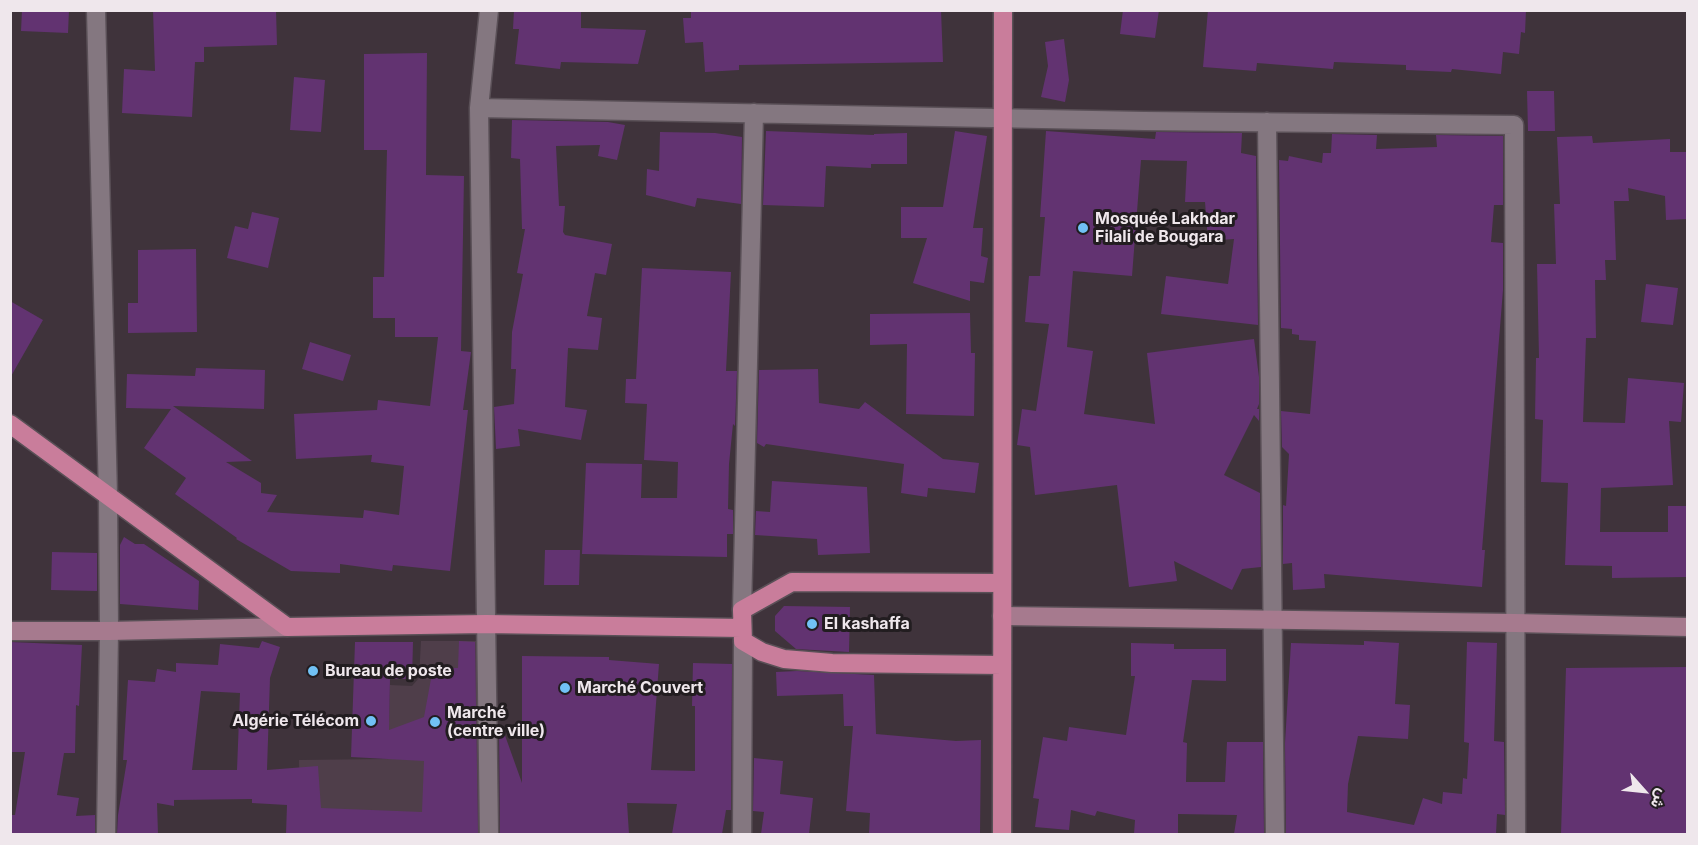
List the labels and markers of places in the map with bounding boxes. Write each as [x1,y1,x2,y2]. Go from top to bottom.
place label: Mosquée Lakhdar Filali de Bougara [1095,209,1235,247]
marker: Mosquée Lakhdar Filali de Bougara [1076,221,1090,235]
place label: El kashaffa [824,614,910,634]
marker: El kashaffa [805,617,819,631]
place label: Bureau de poste [325,661,452,681]
marker: Bureau de poste [306,664,320,678]
place label: Marché Couvert [577,678,703,698]
marker: Marché Couvert [558,681,572,695]
place label: Marché (centre ville) [447,703,545,741]
place label: Algérie Télécom [232,711,359,731]
marker: Algérie Télécom [364,714,378,728]
marker: Marché (centre ville) [428,715,442,729]

